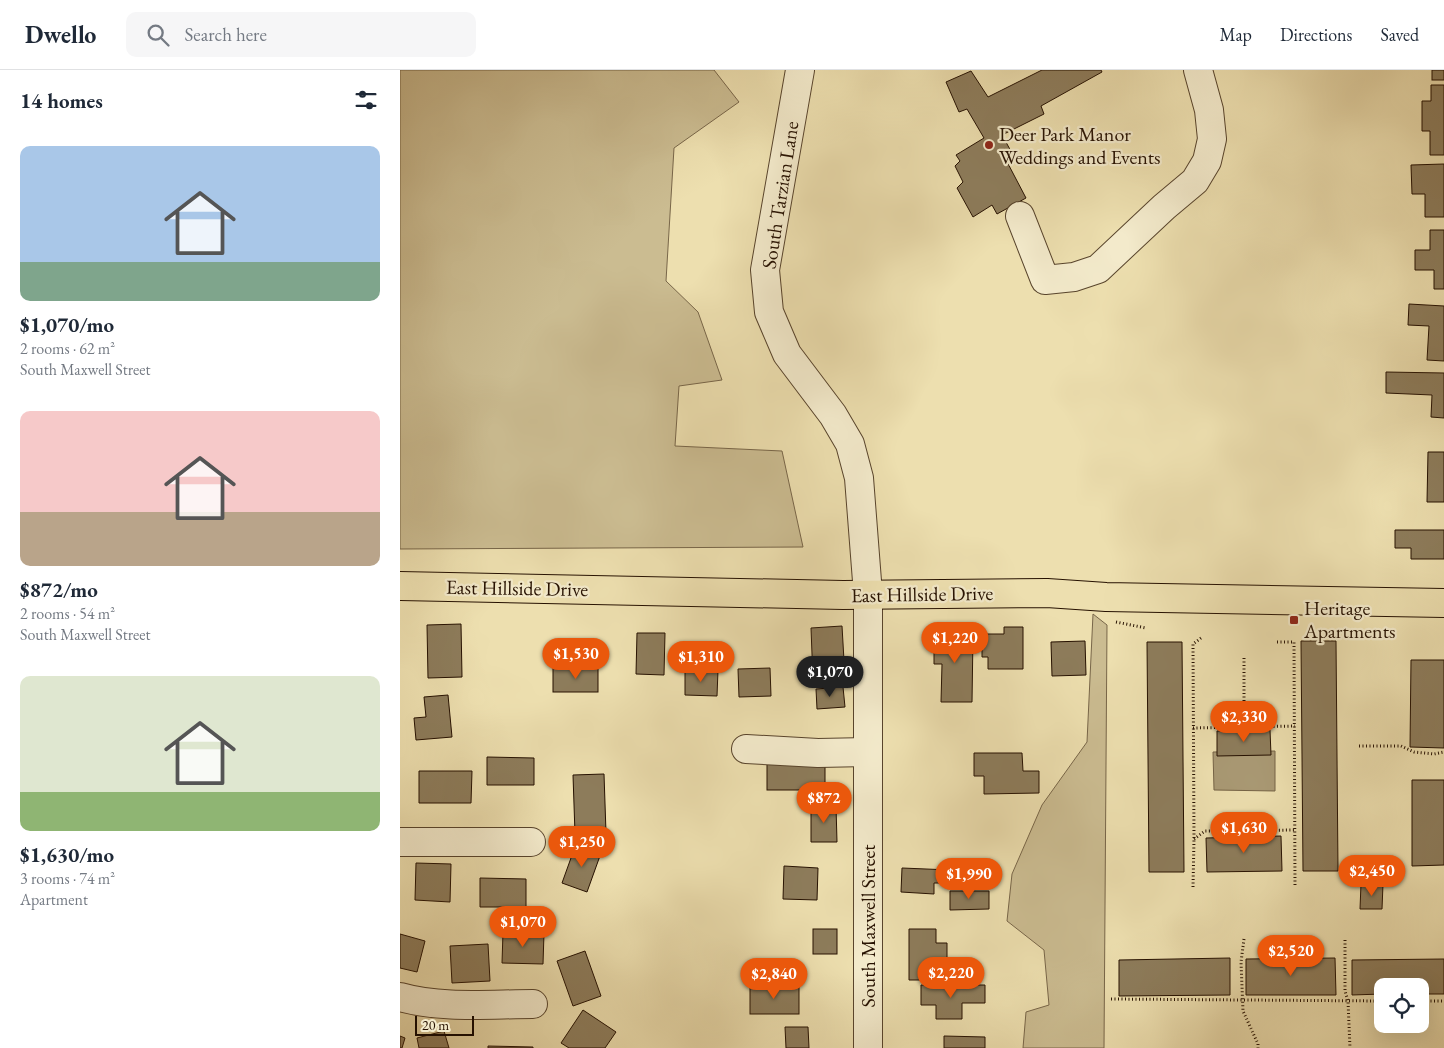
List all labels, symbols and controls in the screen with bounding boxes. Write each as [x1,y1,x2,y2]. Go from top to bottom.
search box [126,12,476,57]
text: Dwello [25,19,96,50]
icon: search [144,21,172,49]
text: Search here [184,22,267,47]
text: Map [1220,23,1252,46]
text: Directions [1280,23,1352,46]
text: Saved [1380,23,1419,46]
icon: filters [352,86,380,114]
text: 14 homes [20,87,103,114]
street label: South Tarzian Lane [755,119,805,271]
place label: Deer Park Manor Weddings and Events [999,121,1160,170]
marker: Deer Park Manor Weddings and Events [983,139,995,151]
icon: home [155,178,245,268]
text: $1,070/mo [20,311,114,338]
text: 2 rooms · 62 m² [20,338,115,359]
text: South Maxwell Street [20,359,150,380]
icon: home [155,443,245,533]
street label: East Hillside Drive [446,574,589,602]
text: $872/mo [20,576,98,603]
street label: East Hillside Drive [851,580,994,608]
place label: Heritage Apartments [1303,595,1395,644]
text: 2 rooms · 54 m² [20,603,115,624]
marker: Heritage Apartments [1288,614,1300,626]
pin: $1,220 [914,622,996,664]
text: South Maxwell Street [20,624,150,645]
text: $1,220 [932,627,978,648]
pin: $1,530 [535,638,617,680]
pin: $1,310 [660,640,742,683]
text: $1,530 [553,643,599,664]
text: $1,310 [678,646,724,667]
pin: $1,070 [789,656,871,698]
text: $1,070 [807,661,853,682]
pin: $2,330 [1203,700,1285,743]
text: $2,330 [1221,706,1267,727]
icon: home [155,708,245,798]
pin: $872 [794,782,854,824]
text: $872 [808,787,840,808]
pin: $1,630 [1203,812,1285,854]
text: $1,630 [1221,817,1267,838]
pin: $1,250 [541,826,623,868]
text: $1,250 [559,831,605,852]
text: $1,630/mo [20,841,114,868]
street label: South Maxwell Street [855,844,881,1008]
pin: $2,450 [1331,854,1413,897]
pin: $1,990 [928,858,1010,900]
text: $2,450 [1349,860,1395,881]
text: $1,990 [946,863,992,884]
text: 3 rooms · 74 m² [20,868,115,889]
text: Apartment [20,889,88,910]
pin: $1,070 [482,906,564,948]
text: $1,070 [500,911,546,932]
pin: $2,520 [1250,934,1332,977]
text: $2,520 [1268,940,1314,961]
pin: $2,220 [910,956,992,999]
pin: $2,840 [733,958,815,1000]
text: $2,220 [928,962,974,983]
text: $2,840 [751,963,797,984]
map controls [1374,978,1429,1033]
button: locate [1374,978,1429,1033]
scale bar [415,1013,474,1036]
text: 20 m [422,1016,449,1034]

